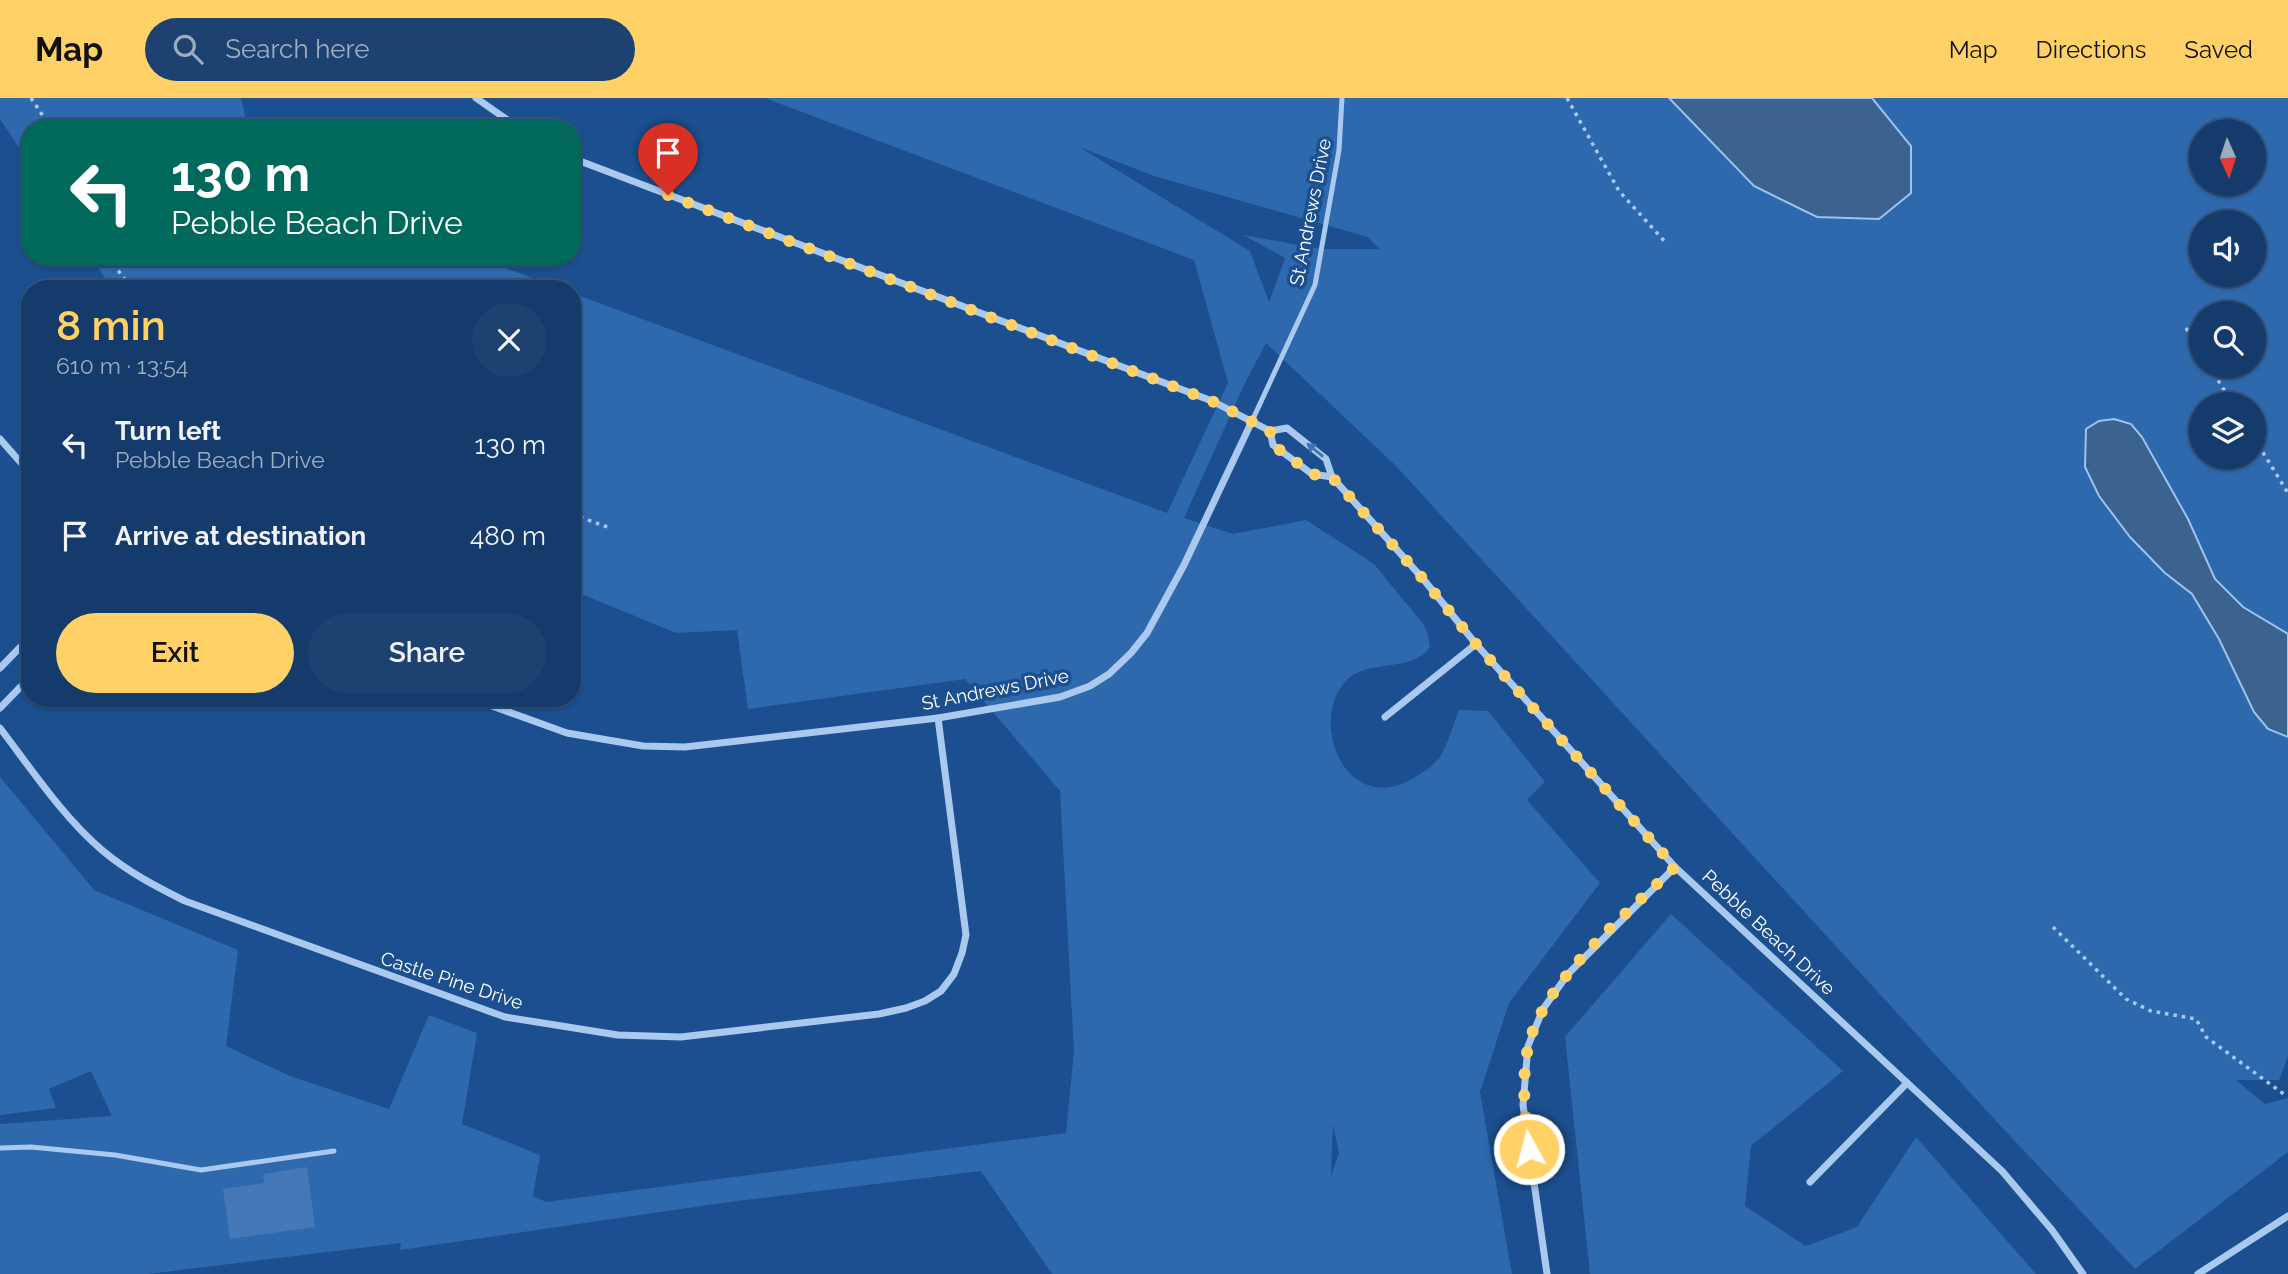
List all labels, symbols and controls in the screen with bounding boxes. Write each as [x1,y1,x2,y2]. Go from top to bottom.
search box [145,18,635,81]
text: Map [35,30,103,69]
icon: search [169,30,207,68]
text: Search here [225,34,370,64]
text: Map [1949,35,1998,64]
text: Directions [2036,35,2146,64]
text: Saved [2184,35,2253,64]
north arrow [2189,119,2266,196]
map controls [2189,119,2266,469]
pin [638,123,698,195]
icon: arrive [649,134,687,172]
street label: St Andrews Drive [1285,137,1335,287]
text: 130 m [171,145,310,202]
icon: left [56,147,147,238]
text: Pebble Beach Drive [171,204,463,241]
button: sound [2189,210,2266,287]
text: 8 min [56,301,166,350]
button: search [2189,301,2266,378]
button: close [472,303,546,377]
text: 610 m · 13:54 [56,352,188,379]
button: layers [2189,392,2266,469]
text: Turn left [115,416,221,446]
icon: left [56,426,94,464]
text: 130 m [475,430,546,460]
one-way arrow [1306,443,1323,458]
text: Pebble Beach Drive [115,446,325,473]
icon: arrive [56,517,94,555]
text: Arrive at destination [115,521,366,551]
text: 480 m [470,521,546,551]
button: Exit [56,613,294,693]
button: Share [308,613,546,693]
street label: St Andrews Drive [920,664,1070,714]
street label: Pebble Beach Drive [1698,865,1840,999]
street label: Castle Pine Drive [378,947,526,1013]
position arrow [1492,1112,1566,1186]

